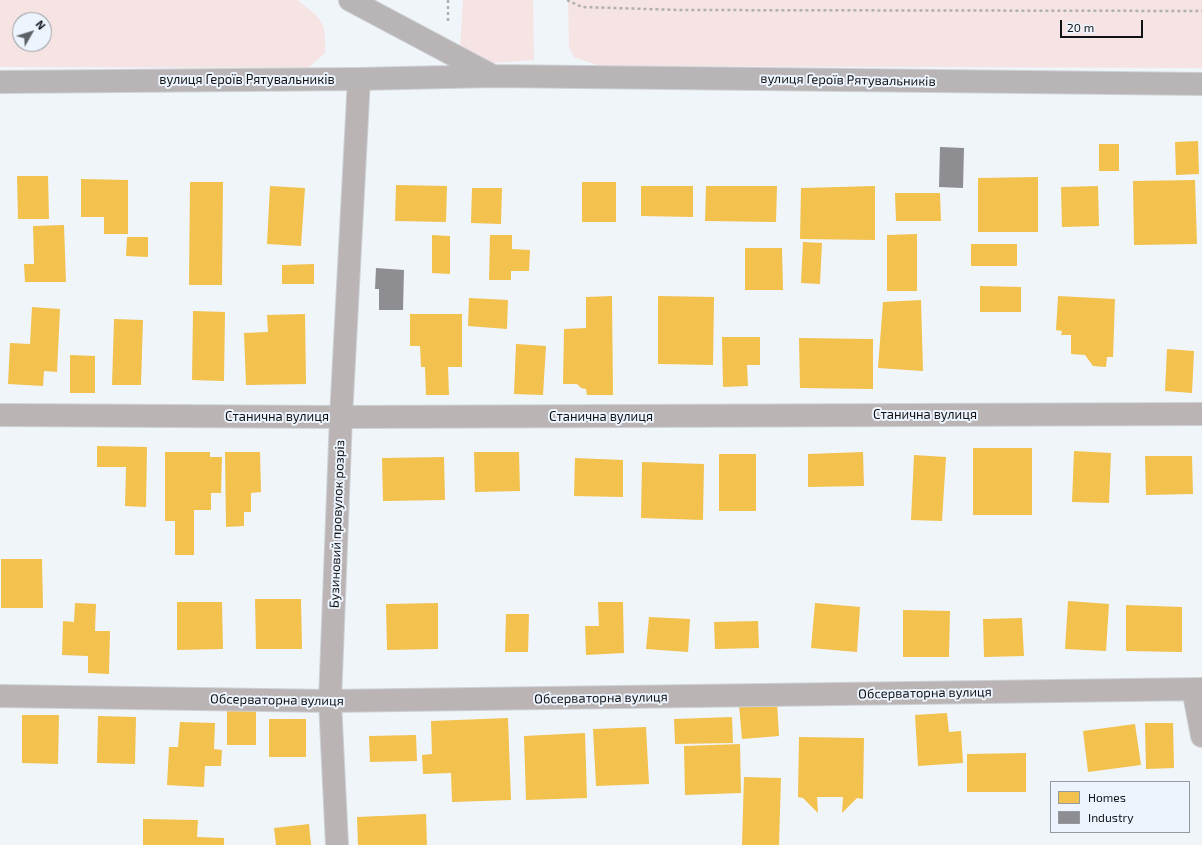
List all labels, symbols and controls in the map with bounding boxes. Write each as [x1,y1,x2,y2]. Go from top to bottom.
north arrow [12,12,52,52]
scale bar [1062,12,1145,38]
text: N [33,18,48,32]
text: 20 m [1067,20,1094,34]
street label: вулиця Героїв Рятувальників [760,71,936,89]
street label: вулиця Героїв Рятувальників [159,72,335,88]
street label: Станична вулиця [873,407,977,423]
street label: Станична вулиця [225,409,329,425]
street label: Станична вулиця [549,409,653,425]
street label: Бузиновий провулок розріз [326,440,348,608]
street label: Обсерваторна вулиця [858,684,992,702]
street label: Обсерваторна вулиця [534,689,668,707]
street label: Обсерваторна вулиця [210,691,344,709]
legend [1050,781,1190,833]
text: Homes [1088,790,1126,804]
text: Industry [1088,810,1134,824]

